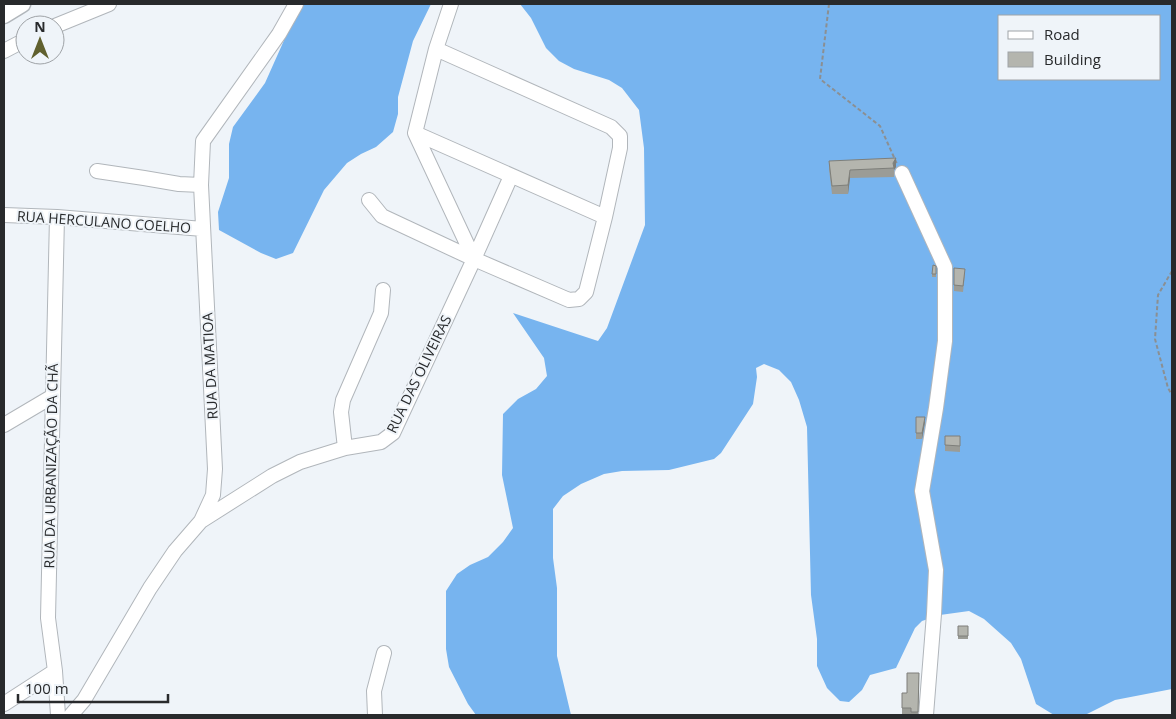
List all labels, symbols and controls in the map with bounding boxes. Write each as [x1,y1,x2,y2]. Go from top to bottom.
north arrow [15,15,65,65]
legend [998,15,1161,80]
text: N [34,17,46,36]
text: Road [1044,24,1080,44]
text: Building [1044,49,1101,69]
street label: RUA HERCULANO COELHO [16,206,192,237]
street label: RUA DA MATIOA [197,312,222,420]
street label: RUA DAS OLIVEIRAS [382,312,455,436]
street label: RUA DA URBANIZAÇÃO DA CHÃ [39,363,62,569]
scale bar [18,672,168,704]
text: 100 m [25,678,69,698]

